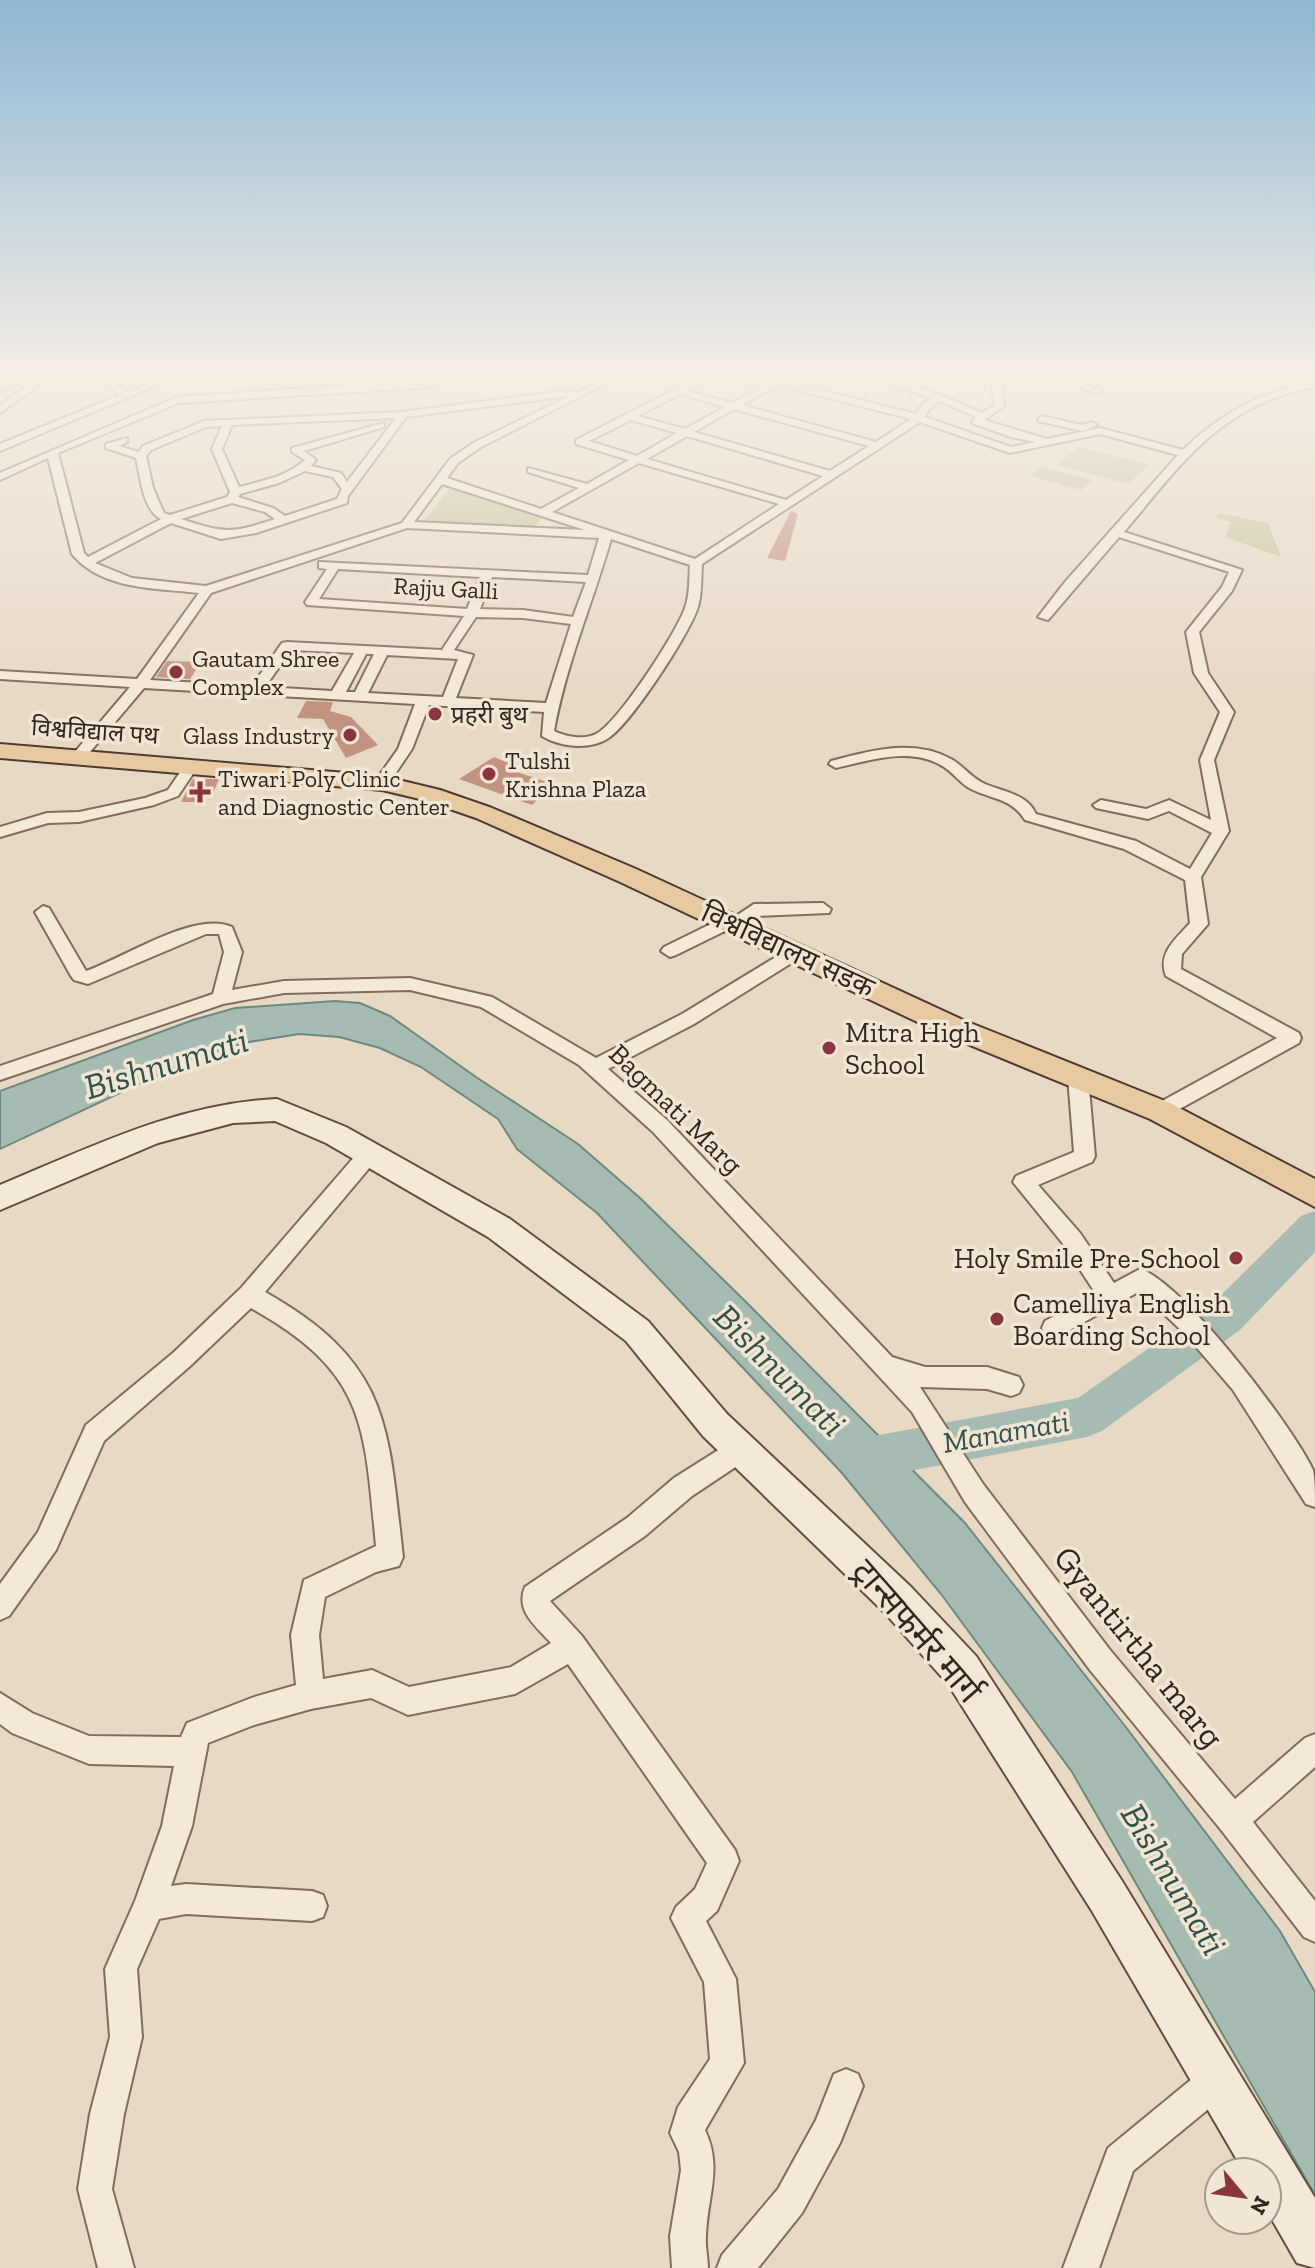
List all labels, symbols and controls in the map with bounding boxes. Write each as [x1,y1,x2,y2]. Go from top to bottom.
street label: Rajju Galli [393,571,499,605]
place label: Gautam Shree Complex [192,644,339,701]
marker: Gautam Shree Complex [167,663,185,681]
place label: प्रहरी बुथ [451,700,529,730]
marker: प्रहरी बुथ [426,705,444,723]
street label: विश्वविद्याल पथ [30,712,160,750]
place label: Glass Industry [183,721,335,750]
marker: Glass Industry [341,726,359,744]
place label: Tulshi Krishna Plaza [505,746,647,803]
place label: Tiwari Poly Clinic and Diagnostic Center [218,764,450,821]
marker: Tulshi Krishna Plaza [480,765,498,783]
marker: Tiwari Poly Clinic and Diagnostic Center [189,781,211,803]
street label: विश्वविद्यालय सडक [696,896,880,1005]
place label: Mitra High School [845,1016,980,1081]
water label: Bishnumati [79,1018,253,1108]
street label: Bagmati Marg [602,1037,750,1181]
marker: Mitra High School [820,1039,838,1057]
place label: Holy Smile Pre-School [954,1242,1220,1275]
marker: Holy Smile Pre-School [1227,1249,1245,1267]
place label: Camelliya English Boarding School [1013,1287,1230,1352]
water label: Bishnumati [705,1295,855,1445]
marker: Camelliya English Boarding School [988,1310,1006,1328]
water label: Manamati [940,1403,1072,1461]
street label: Gyantirtha marg [1045,1538,1233,1756]
street label: ट्रान्सफर्मर मार्ग [844,1551,991,1712]
water label: Bishnumati [1112,1795,1236,1963]
north arrow [1203,2156,1283,2236]
text: N [1244,2192,1276,2220]

